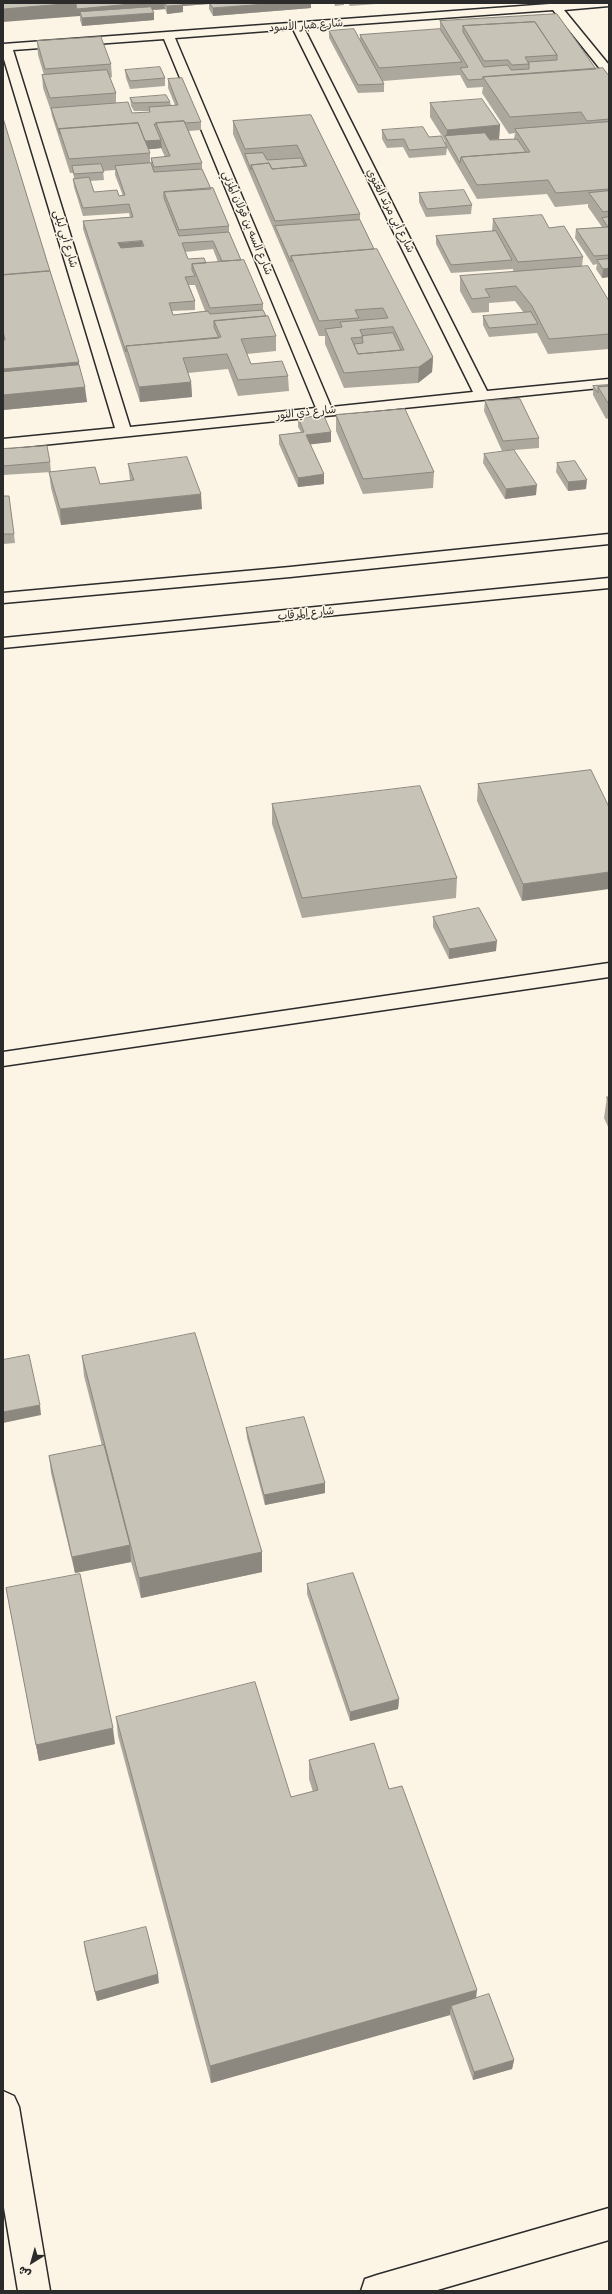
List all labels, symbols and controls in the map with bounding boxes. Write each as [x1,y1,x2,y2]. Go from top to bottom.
street label: شارع هبار الأسود [268,17,344,35]
street label: شارع أبي مرثد الغنوي [363,167,417,255]
street label: شارع السه بن فولان المزني [219,169,275,277]
street label: شارع أبي ليلى [50,208,80,270]
street label: شارع ذي النور [275,403,337,423]
street label: شارع المرقاب [277,604,335,624]
north arrow [12,2242,52,2282]
text: ش [16,2263,33,2281]

